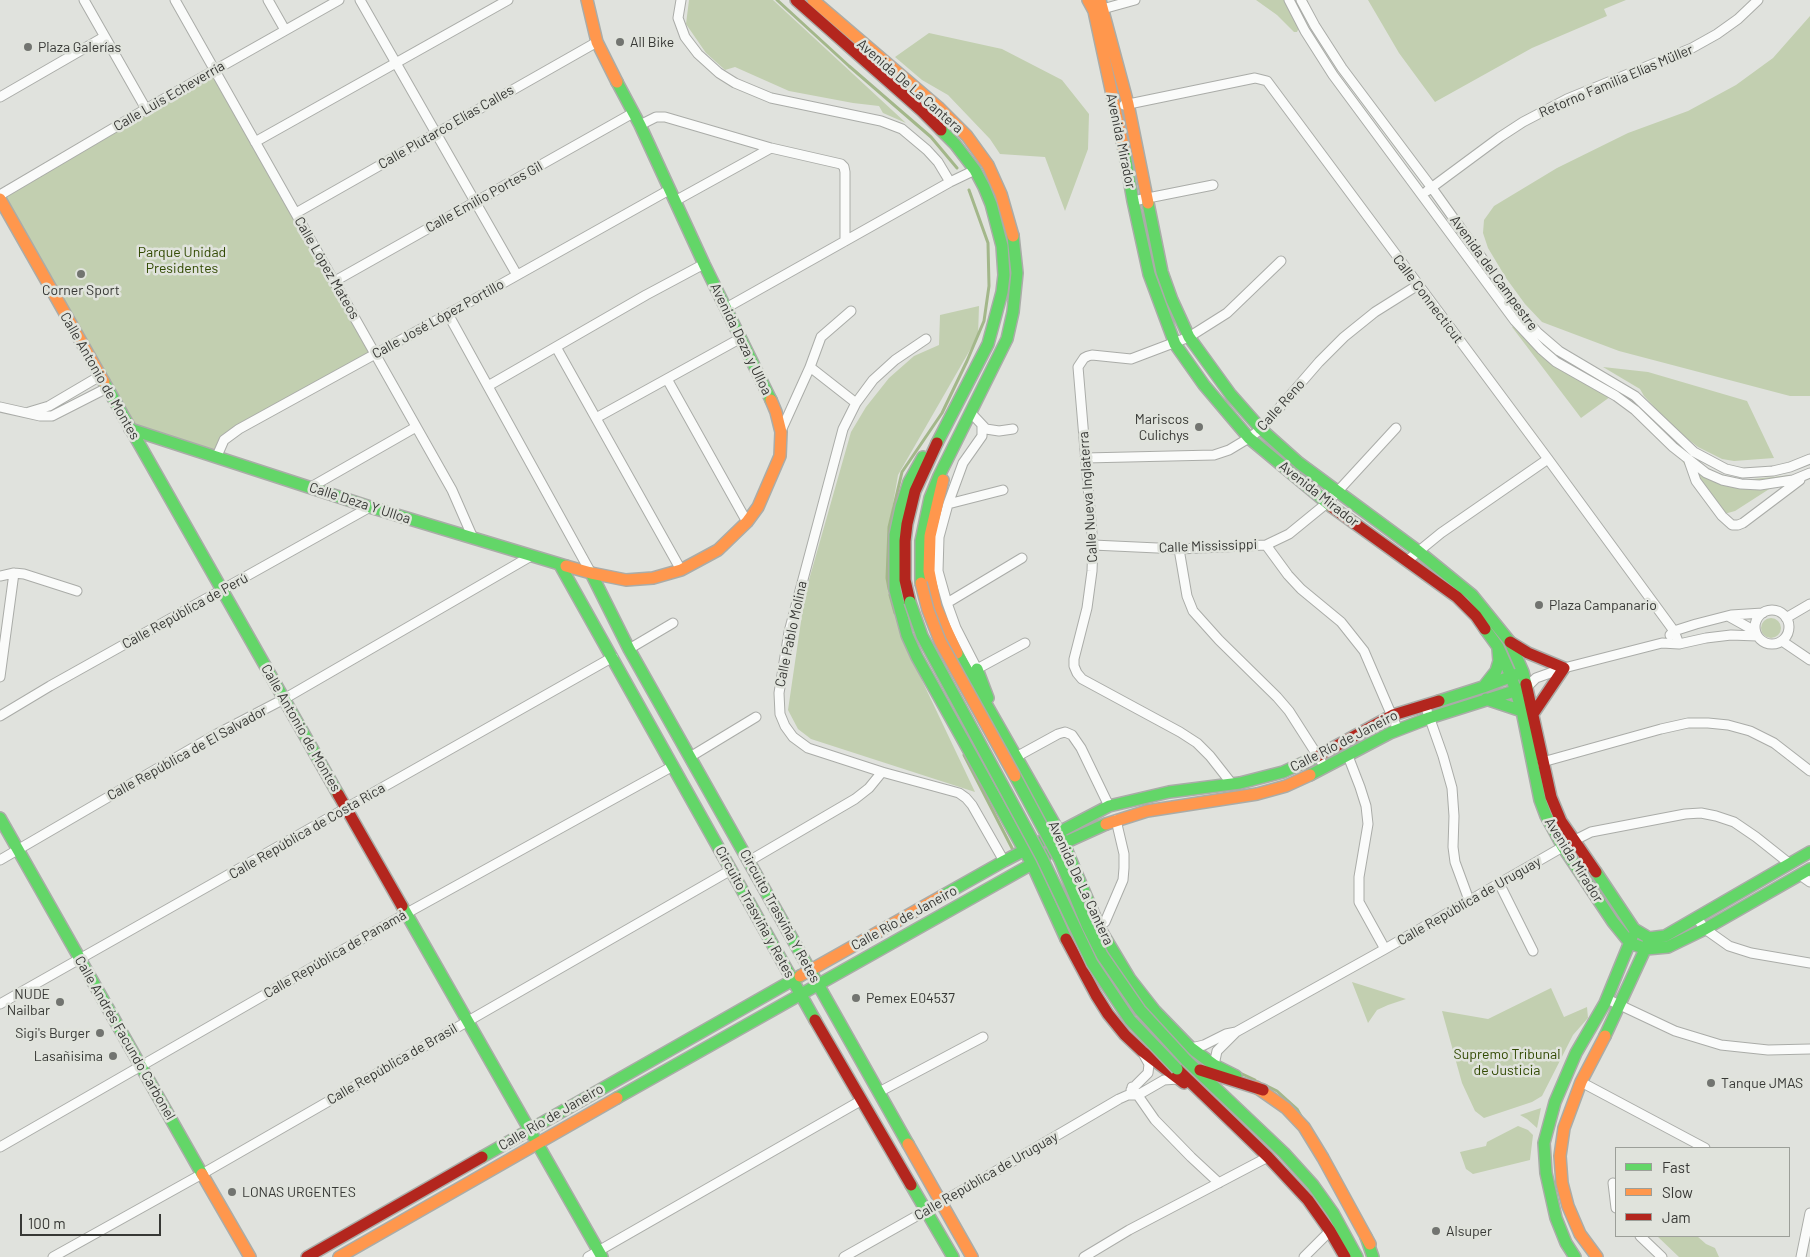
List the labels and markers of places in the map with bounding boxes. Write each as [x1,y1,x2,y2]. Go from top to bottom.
place label: All Bike [630,34,674,50]
marker: All Bike [614,36,626,48]
place label: Plaza Galerías [38,39,121,55]
marker: Plaza Galerías [22,41,34,53]
marker: Corner Sport [75,268,87,280]
place label: Corner Sport [42,282,120,298]
place label: Mariscos Culichys [1135,411,1189,444]
marker: Mariscos Culichys [1193,421,1205,433]
place label: Plaza Campanario [1549,597,1657,613]
marker: Plaza Campanario [1533,599,1545,611]
place label: NUDE Nailbar [7,986,50,1019]
place label: Pemex E04537 [866,990,955,1006]
marker: Pemex E04537 [850,992,862,1004]
marker: NUDE Nailbar [54,996,66,1008]
place label: Sigi's Burger [15,1025,90,1041]
marker: Sigi's Burger [94,1027,106,1039]
place label: Lasañisima [34,1048,103,1064]
marker: Lasañisima [107,1050,119,1062]
place label: Tanque JMAS [1721,1075,1803,1091]
marker: Tanque JMAS [1705,1077,1717,1089]
place label: LONAS URGENTES [242,1184,356,1200]
marker: LONAS URGENTES [226,1186,238,1198]
place label: Alsuper [1446,1223,1492,1239]
marker: Alsuper [1430,1225,1442,1237]

